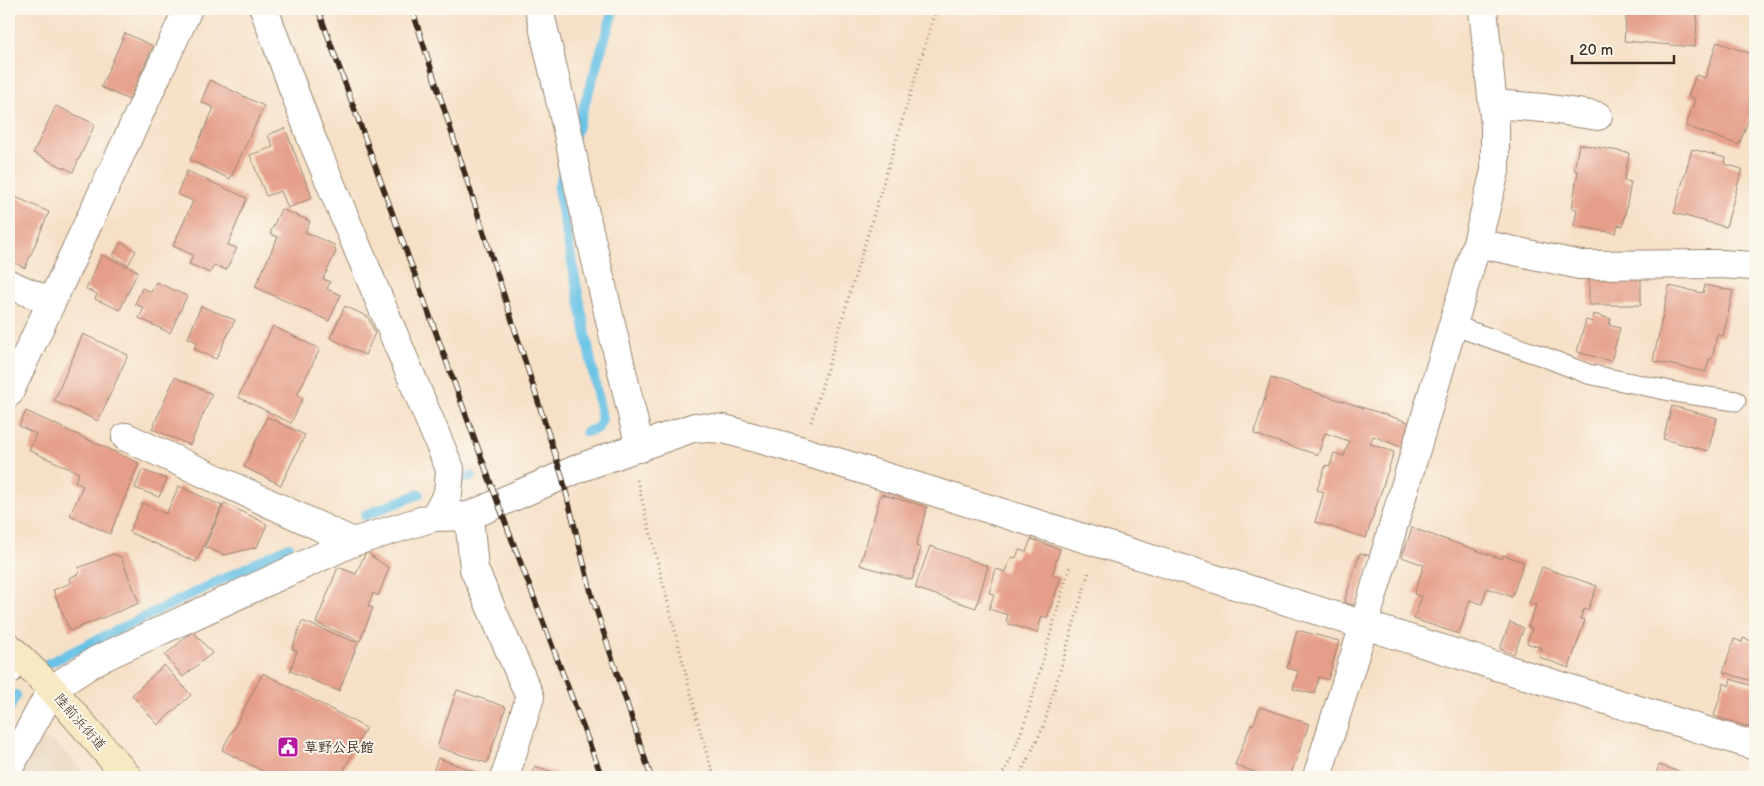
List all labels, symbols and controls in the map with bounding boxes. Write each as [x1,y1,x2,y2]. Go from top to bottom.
scale bar [1572,32,1674,64]
text: 20 m [1579,41,1613,60]
street label: 陸前浜街道 [51,690,109,754]
public building icon: 草野公民館 [276,735,300,759]
place label: 草野公民館 [304,739,374,756]

